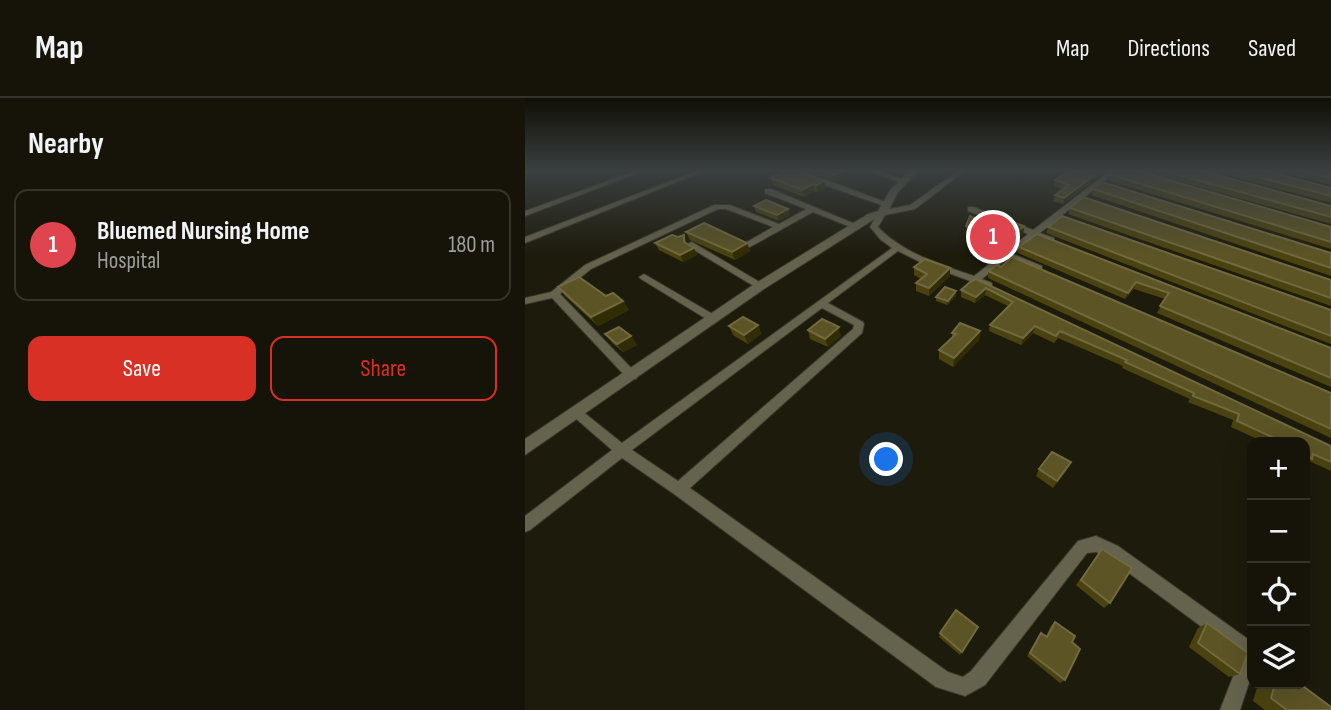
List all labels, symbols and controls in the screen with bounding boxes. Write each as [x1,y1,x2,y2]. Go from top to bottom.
text: Map [35,28,84,68]
text: Map [1056,34,1089,63]
text: Directions [1127,34,1210,63]
text: Saved [1248,34,1296,63]
text: Nearby [28,126,104,162]
pin: 1 [970,211,1016,263]
text: Bluemed Nursing Home [97,216,309,247]
text: 1 [48,231,58,259]
text: 180 m [448,231,495,259]
text: Hospital [97,247,160,275]
button: Save [28,336,256,401]
button: Share [270,336,497,401]
map controls [1247,437,1310,689]
button: + [1247,437,1310,500]
your location [869,442,903,476]
button: − [1247,500,1310,563]
button: locate [1247,563,1310,626]
button: layers [1247,626,1310,689]

